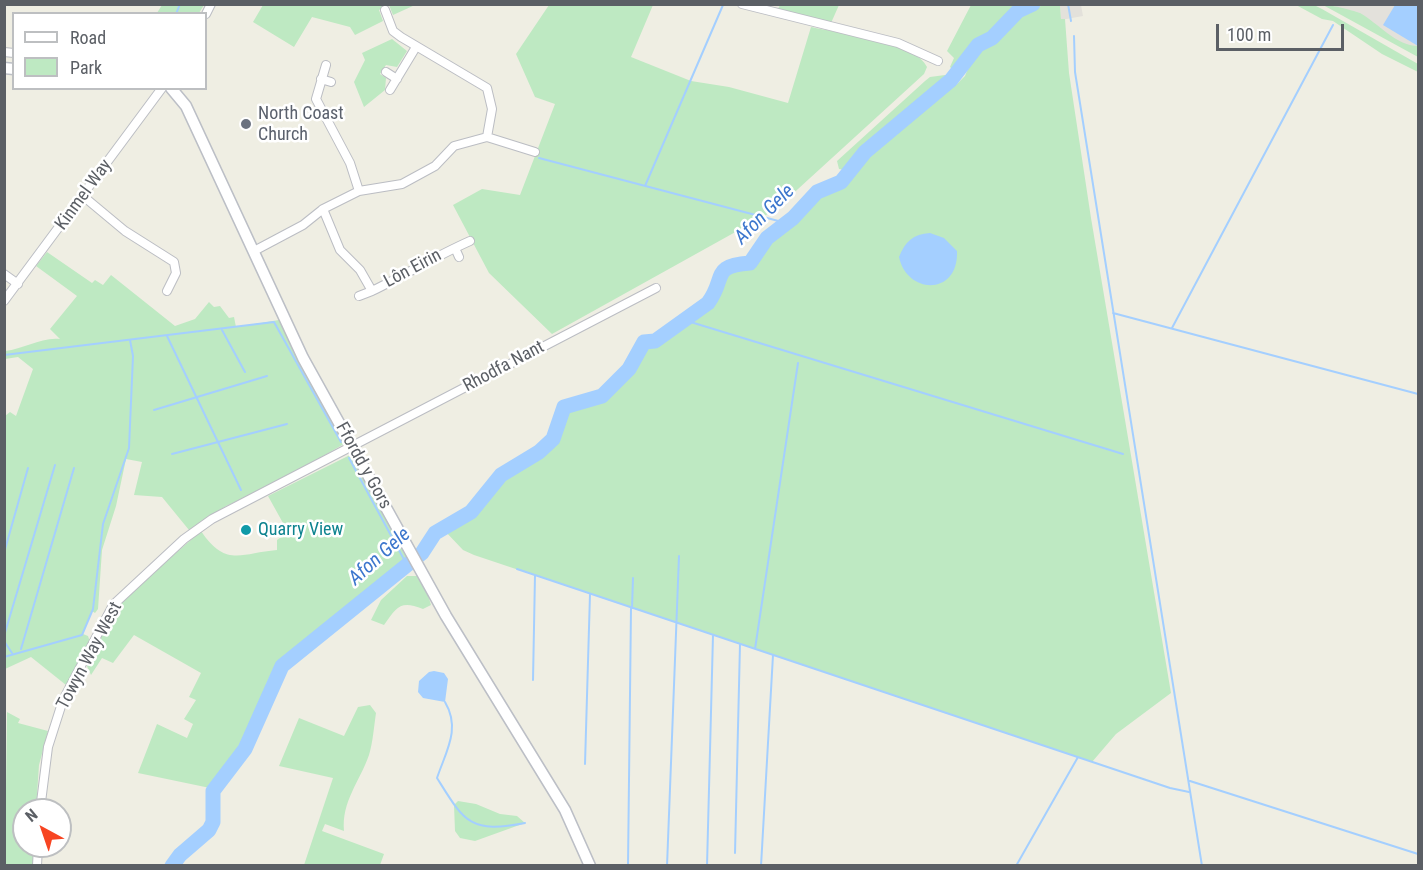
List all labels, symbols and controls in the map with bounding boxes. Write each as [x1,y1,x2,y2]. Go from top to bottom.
legend [12,12,207,90]
scale bar [1219,12,1346,50]
text: 100 m [1227,24,1271,45]
text: Road [70,27,106,48]
text: Park [70,57,102,78]
place label: North Coast Church [258,103,344,146]
marker: North Coast Church [239,117,253,131]
street label: Kinmel Way [51,155,117,235]
water label: Afon Gele [730,180,800,250]
street label: Lôn Eirin [381,245,445,293]
street label: Rhodfa Nant [460,337,548,397]
street label: Ffordd y Gors [330,419,396,513]
place label: Quarry View [258,519,343,541]
marker: Quarry View [239,523,253,537]
water label: Afon Gele [344,523,416,591]
street label: Towyn Way West [53,599,127,713]
north arrow [12,798,72,858]
text: N [22,805,41,826]

